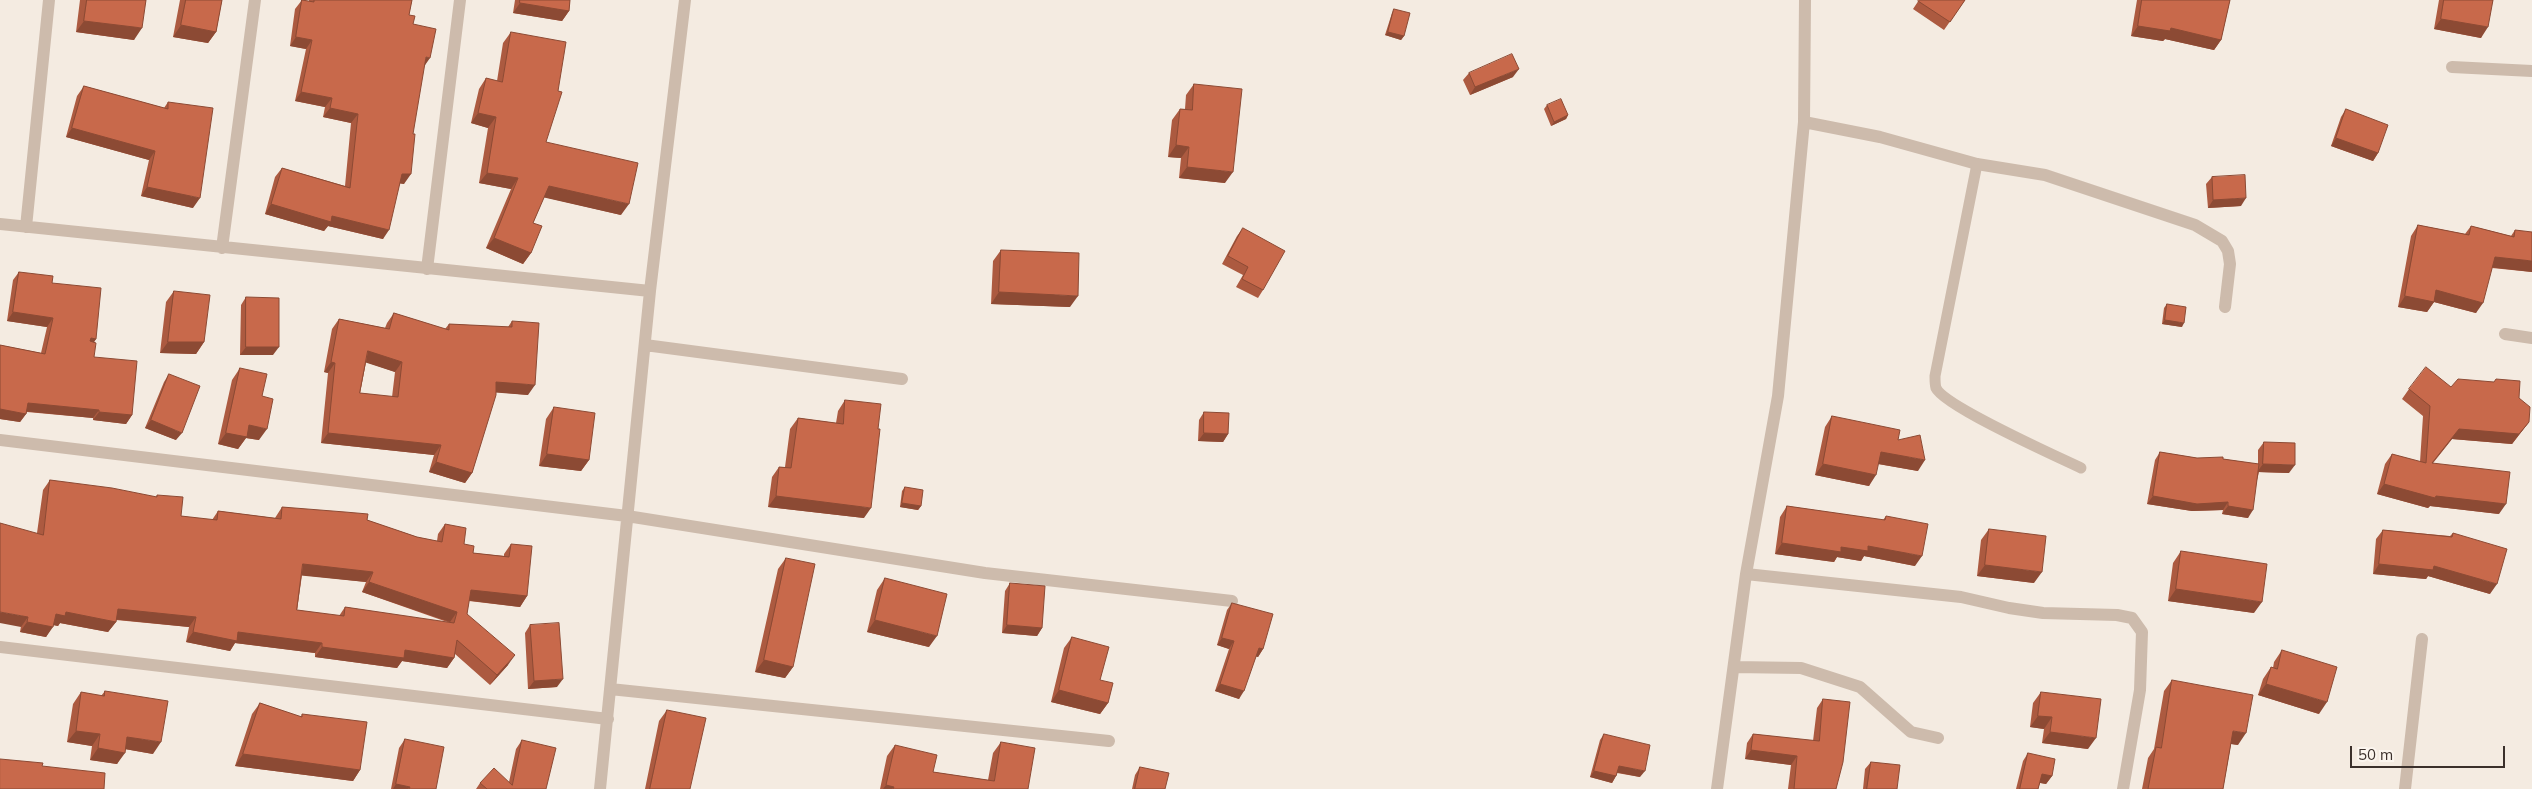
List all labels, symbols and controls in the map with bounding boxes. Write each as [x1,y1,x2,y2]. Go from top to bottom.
scale bar [2352,736,2507,768]
text: 50 m [2358,745,2393,764]

